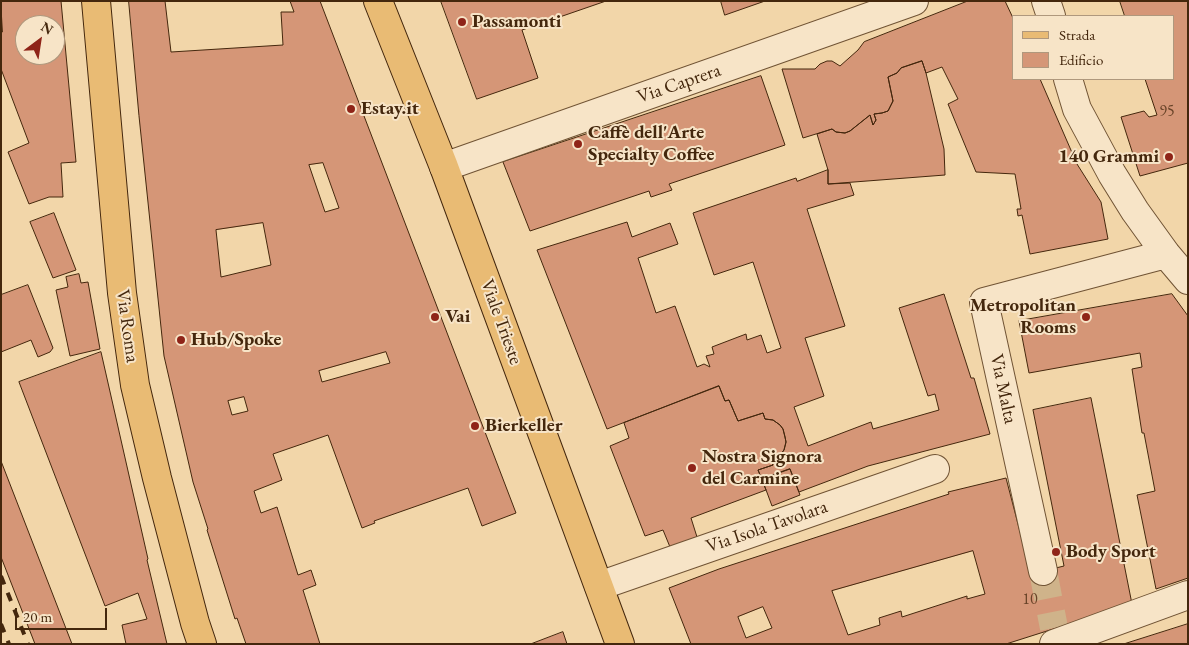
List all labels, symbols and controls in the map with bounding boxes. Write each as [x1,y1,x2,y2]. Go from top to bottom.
place label: Passamonti [472,11,561,33]
north arrow [15,15,65,65]
legend [1012,15,1174,80]
marker: Passamonti [456,16,468,28]
text: N [38,17,57,39]
text: Strada [1059,25,1095,44]
text: Edificio [1059,50,1103,69]
street label: Via Caprera [634,59,724,109]
place label: Estay.it [361,98,419,120]
house number: 95 [1159,102,1175,122]
marker: Estay.it [345,103,357,115]
place label: Caffè dell'Arte Specialty Coffee [588,122,714,166]
marker: Caffè dell'Arte Specialty Coffee [572,138,584,150]
place label: 140 Grammi [1058,146,1159,168]
marker: 140 Grammi [1163,151,1175,163]
street label: Viale Trieste [475,276,527,368]
street label: Via Roma [111,288,143,364]
place label: Metropolitan Rooms [970,295,1076,339]
place label: Vai [445,306,470,328]
marker: Vai [429,311,441,323]
marker: Metropolitan Rooms [1080,311,1092,323]
place label: Hub/Spoke [191,329,281,351]
marker: Hub/Spoke [175,334,187,346]
street label: Via Malta [984,352,1022,426]
place label: Bierkeller [485,415,563,437]
marker: Bierkeller [469,420,481,432]
place label: Nostra Signora del Carmine [702,446,822,490]
marker: Nostra Signora del Carmine [686,462,698,474]
street label: Via Isola Tavolara [703,496,831,558]
place label: Body Sport [1066,541,1156,563]
marker: Body Sport [1050,546,1062,558]
house number: 10 [1022,590,1038,610]
scale bar [18,598,110,630]
text: 20 m [23,607,52,626]

